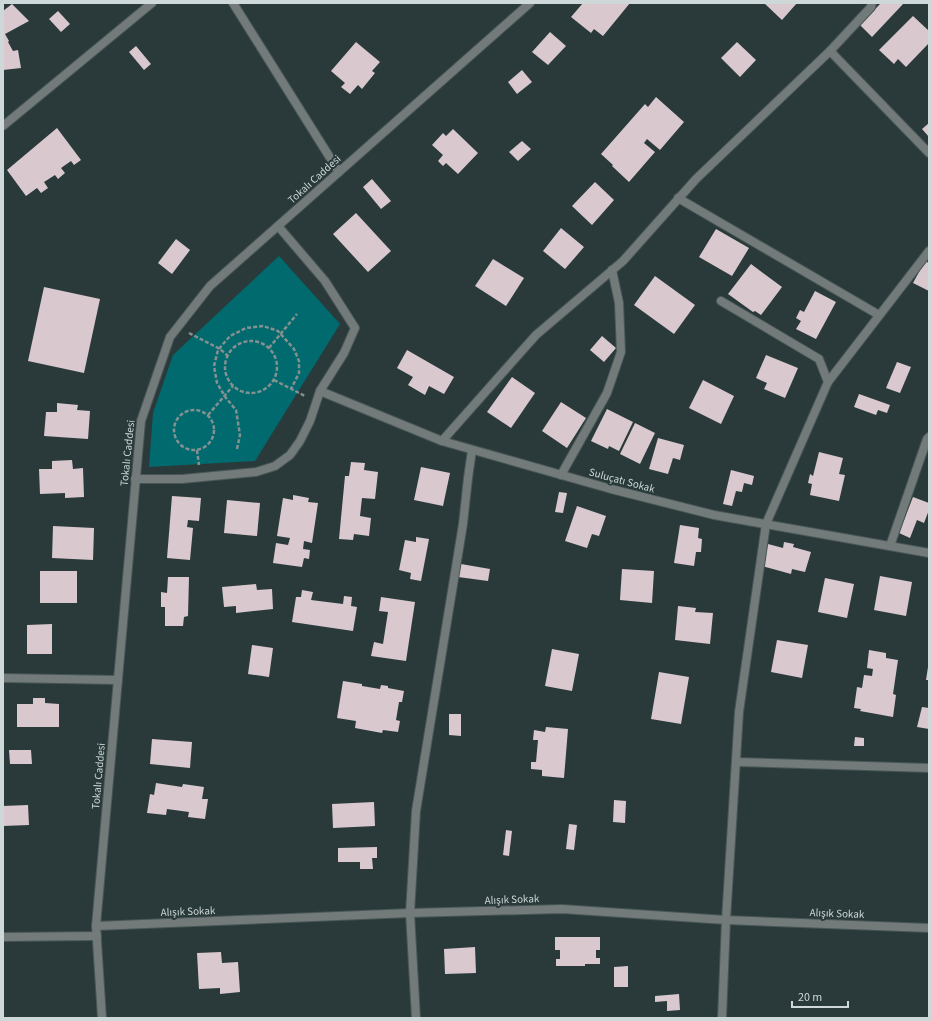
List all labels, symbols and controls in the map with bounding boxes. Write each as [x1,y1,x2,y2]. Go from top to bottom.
street label: Tokalı Caddesi [285,152,344,207]
street label: Tokalı Caddesi [117,419,138,487]
street label: Suluçatı Sokak [587,464,657,497]
street label: Tokalı Caddesi [88,742,109,810]
street label: Alışık Sokak [484,891,540,908]
street label: Alışık Sokak [160,903,216,920]
street label: Alışık Sokak [809,905,865,922]
scale bar [792,983,848,1009]
text: 20 m [798,989,822,1006]

